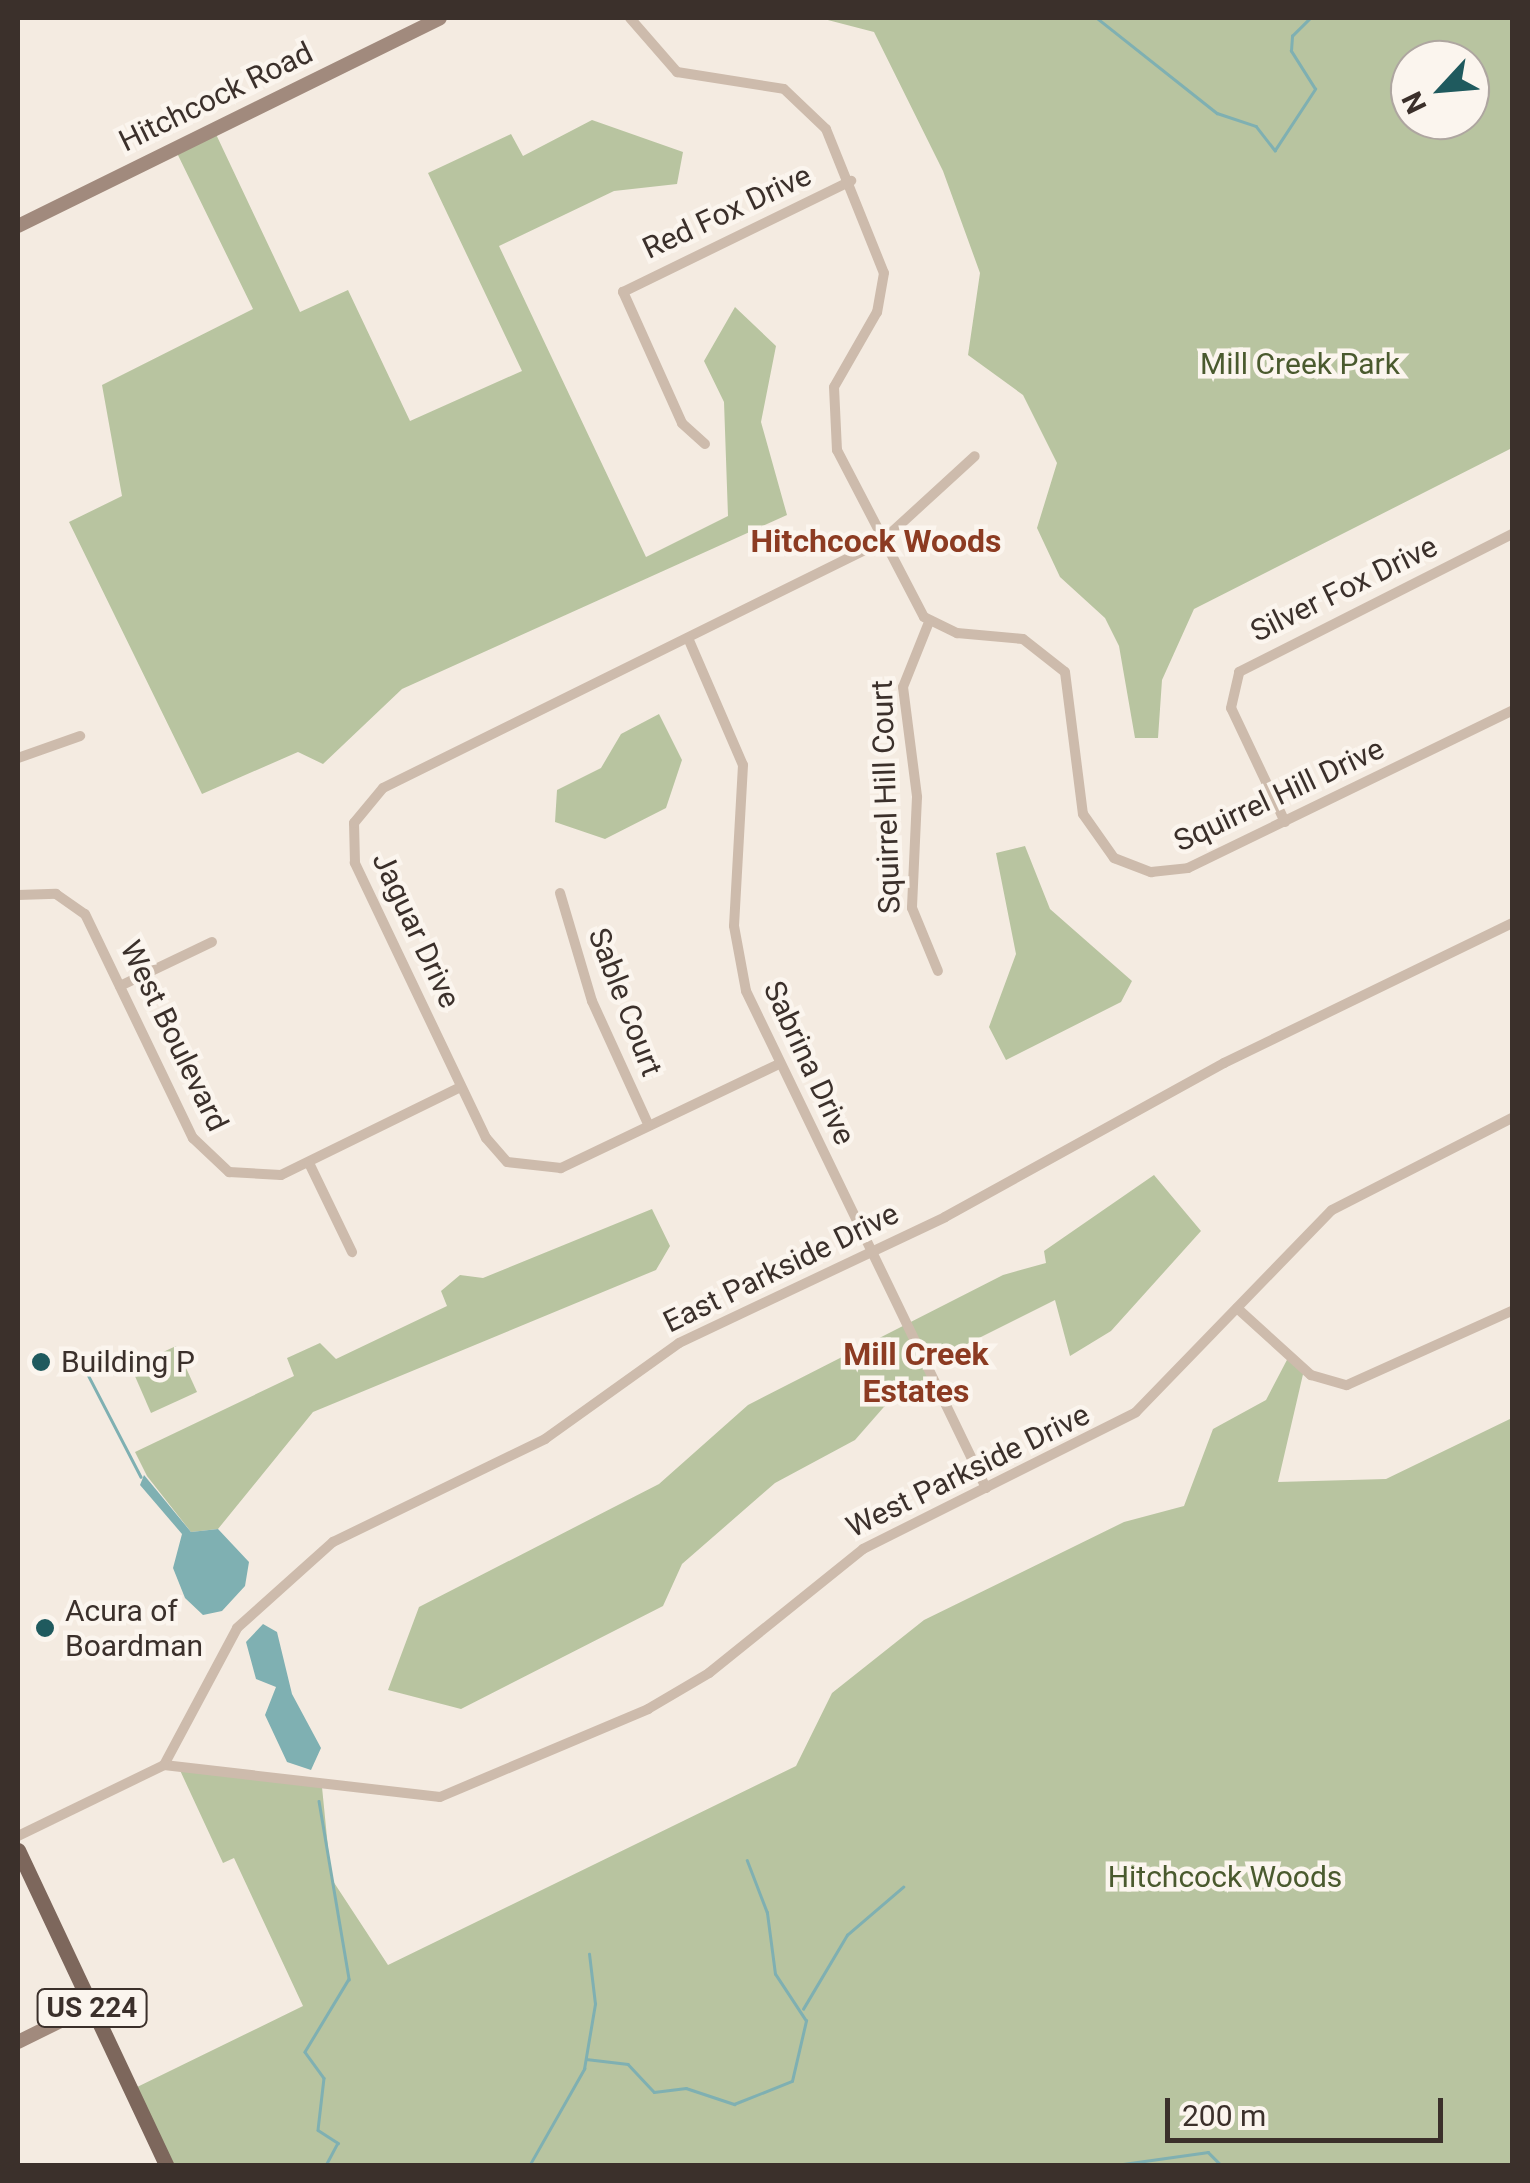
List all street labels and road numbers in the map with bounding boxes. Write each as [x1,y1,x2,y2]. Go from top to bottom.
street label: Hitchcock Road [113,35,319,159]
street label: Red Fox Drive [637,157,817,267]
street label: Silver Fox Drive [1245,528,1443,650]
street label: Squirrel Hill Court [864,679,908,915]
street label: Squirrel Hill Drive [1168,731,1390,859]
street label: Jaguar Drive [364,846,468,1014]
street label: Sable Court [580,923,670,1081]
street label: West Boulevard [112,935,236,1137]
street label: Sabrina Drive [755,976,863,1150]
street label: East Parkside Drive [658,1195,904,1341]
street label: West Parkside Drive [841,1397,1095,1545]
road number: US 224 [34,1985,150,2031]

